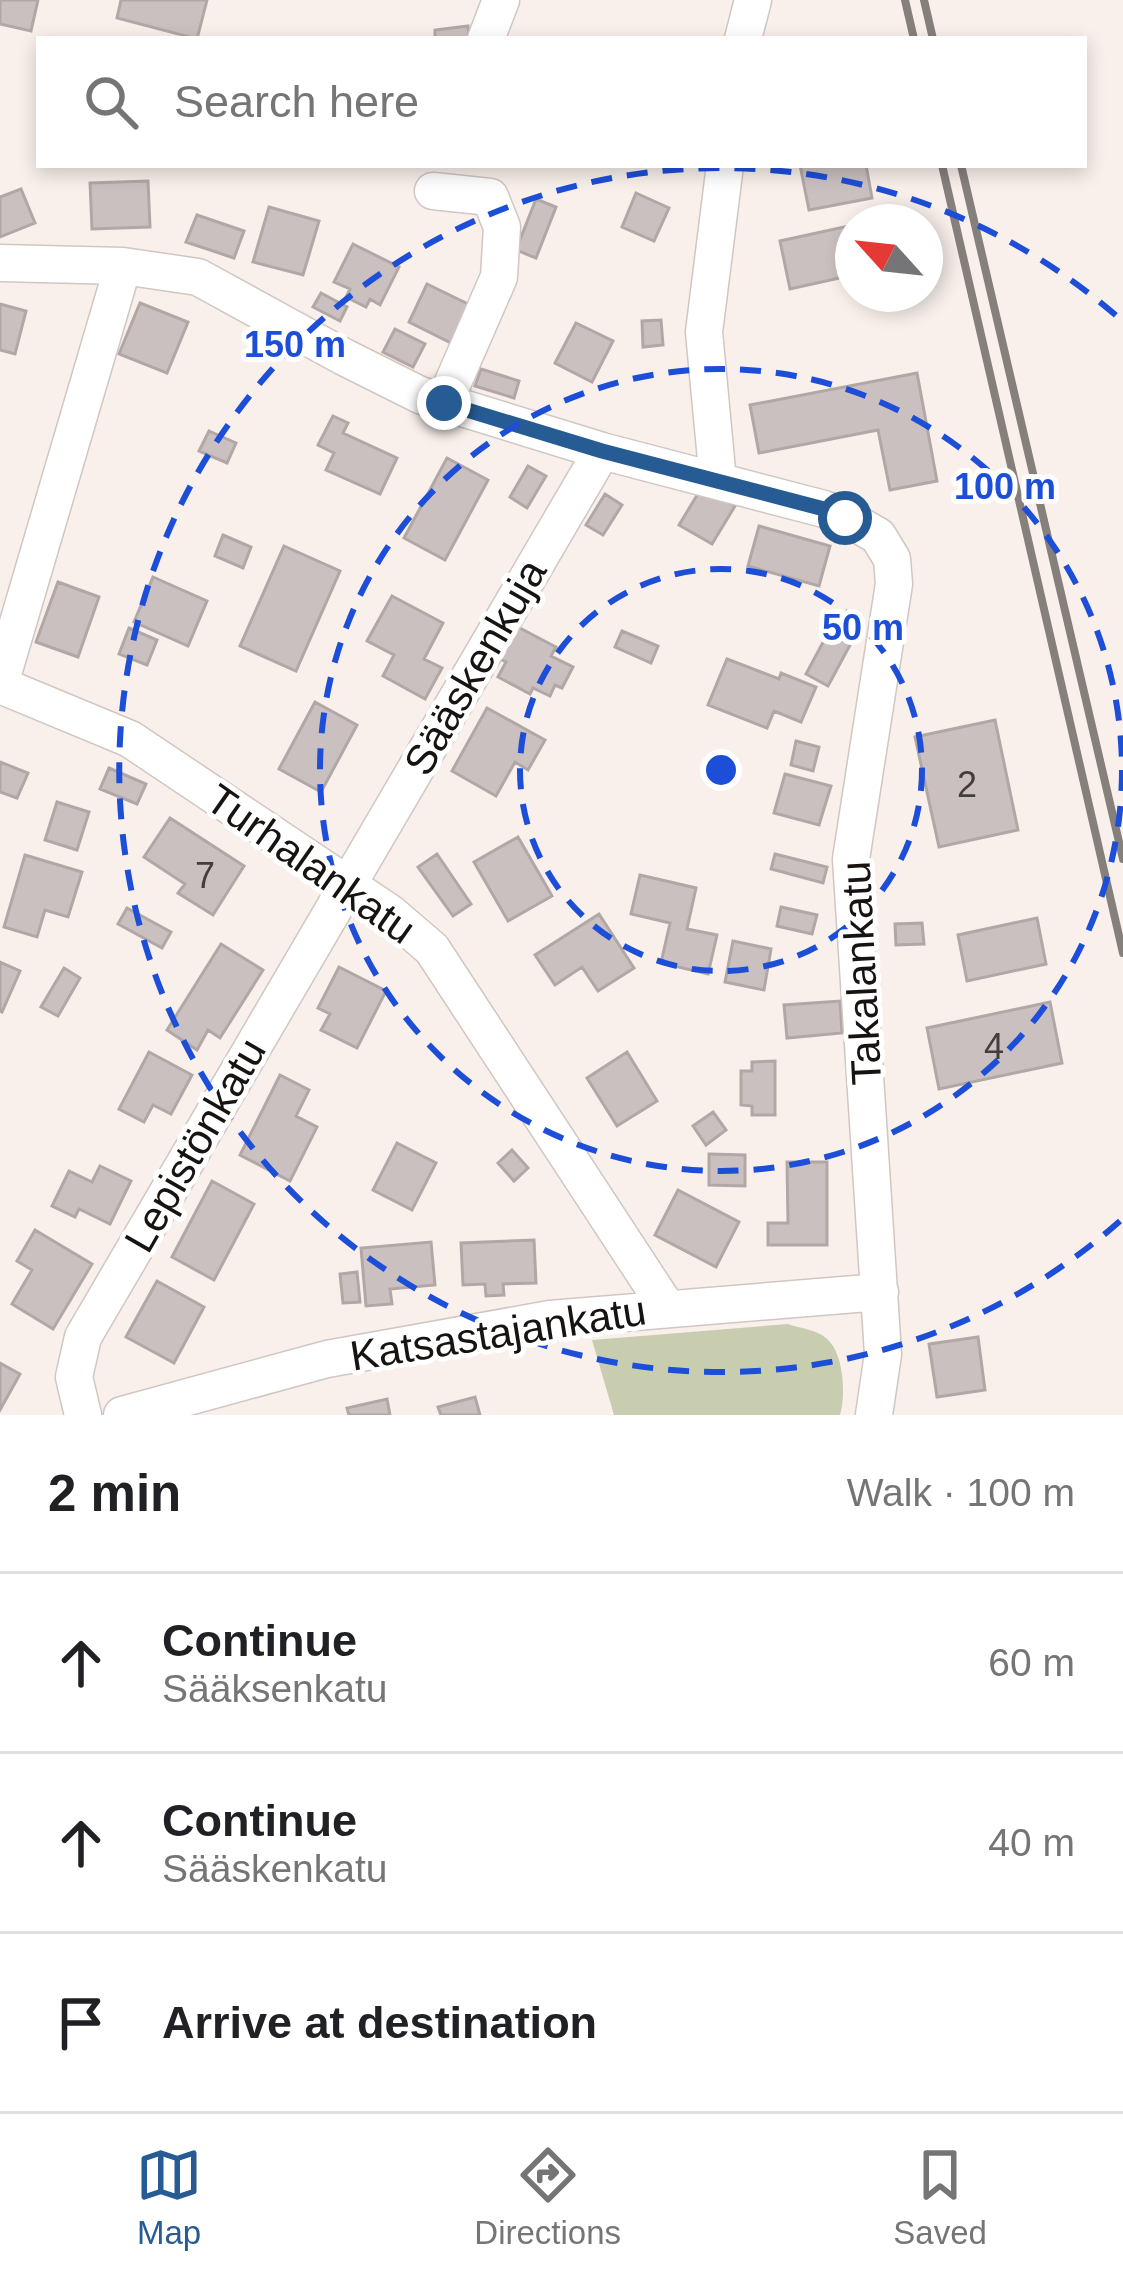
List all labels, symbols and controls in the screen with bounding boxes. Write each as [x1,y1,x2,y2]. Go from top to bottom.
search box [36,36,1087,168]
icon: search [78,69,144,135]
text: Search here [174,76,419,127]
north arrow [835,204,943,312]
text: 150 m [244,324,346,365]
route end [417,376,471,430]
text: 100 m [954,466,1056,507]
route start [818,491,872,545]
street label: Sääskenkuja [395,551,556,783]
text: 50 m [822,607,904,648]
centre of rings [700,749,742,791]
house number: 2 [957,764,977,805]
street label: Turhalankatu [198,775,424,953]
house number: 7 [195,855,215,896]
street label: Takalankatu [832,860,890,1086]
house number: 4 [984,1026,1004,1067]
street label: Lepistönkatu [115,1030,275,1260]
street label: Katsastajankatu [347,1286,649,1380]
text: 2 min [48,1465,181,1522]
text: Walk · 100 m [847,1471,1075,1514]
text: Continue [162,1615,357,1666]
icon: ahead [48,1630,114,1696]
text: 60 m [988,1641,1075,1684]
text: Sääksenkatu [162,1667,388,1710]
text: Continue [162,1795,357,1846]
icon: ahead [48,1810,114,1876]
text: 40 m [988,1821,1075,1864]
text: Sääskenkatu [162,1847,388,1890]
icon: arrive [48,1990,114,2056]
text: Arrive at destination [162,1997,597,2048]
tab: Map [136,2142,202,2252]
tab: Directions [474,2142,621,2252]
tab: Saved [893,2142,987,2252]

